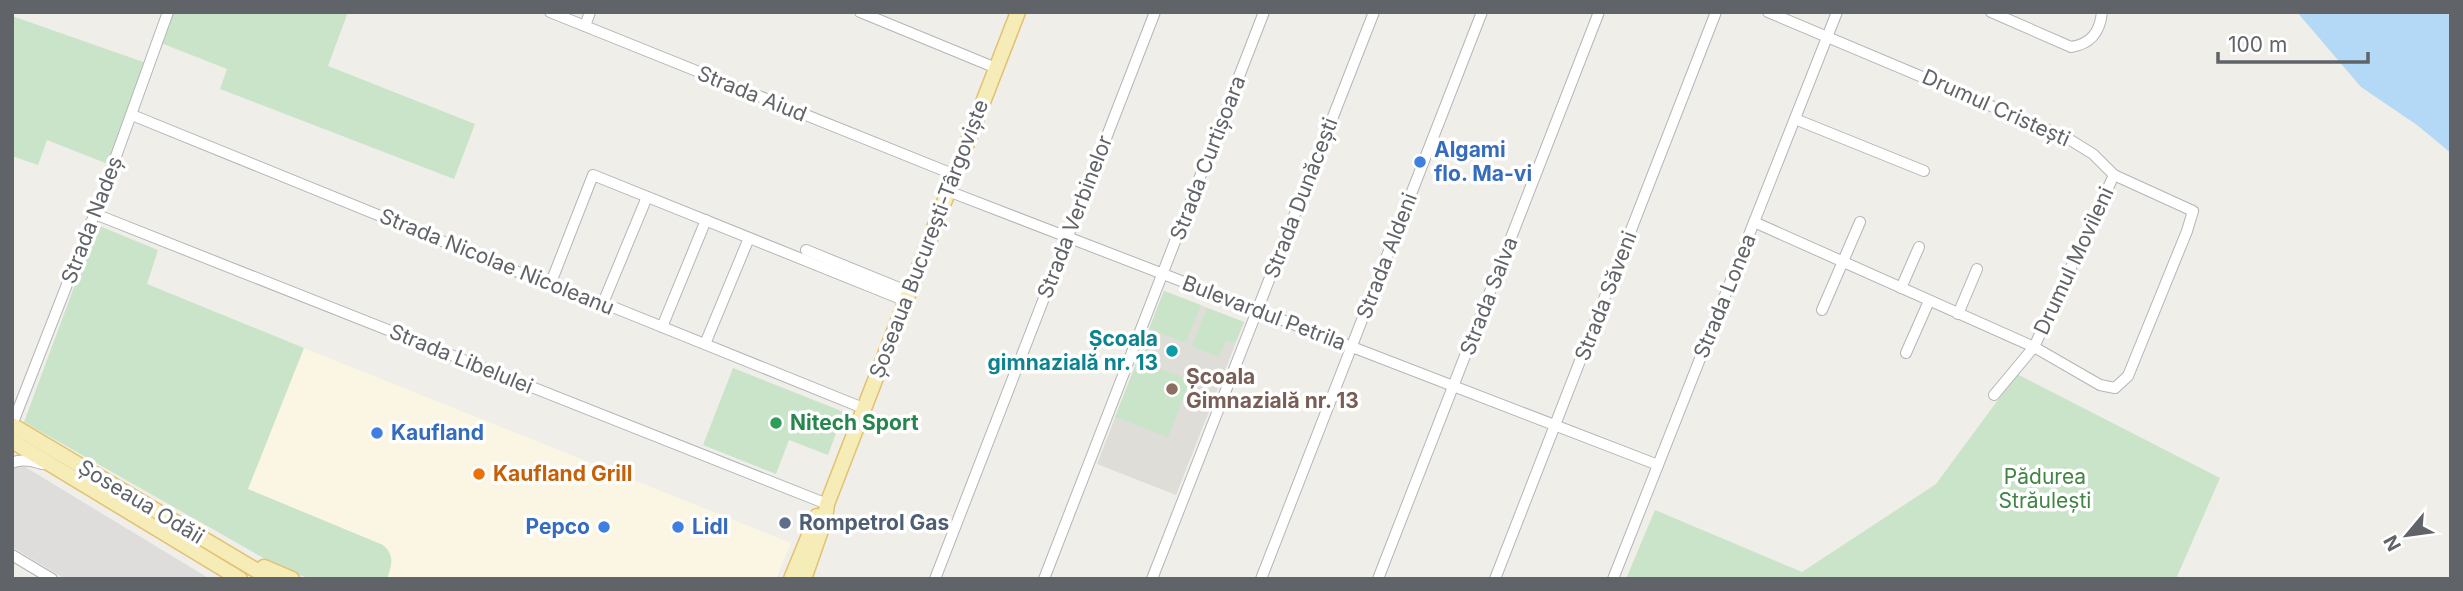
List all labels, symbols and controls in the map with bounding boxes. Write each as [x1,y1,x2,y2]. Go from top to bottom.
scale bar [2218,21,2368,65]
text: 100 m [2228,32,2287,57]
street label: Strada Aiud [694,60,810,127]
street label: Drumul Cristești [1918,64,2074,151]
street label: Strada Curtișoara [1165,72,1250,243]
street label: Șoseaua București-Târgoviște [864,96,993,382]
street label: Strada Dunăcești [1258,114,1343,281]
street label: Strada Verbinelor [1032,132,1117,302]
place label: Algami flo. Ma-vi [1434,137,1532,186]
street label: Strada Nadeș [56,153,127,287]
marker: Algami flo. Ma-vi [1412,154,1428,170]
street label: Drumul Movileni [2028,183,2119,339]
street label: Strada Aldeni [1351,189,1422,322]
street label: Strada Nicolae Nicoleanu [376,203,618,320]
street label: Strada Săveni [1569,228,1642,364]
street label: Strada Lonea [1688,230,1761,362]
street label: Strada Salva [1455,233,1523,358]
street label: Bulevardul Petrila [1179,270,1349,355]
street label: Strada Libelulei [386,318,537,399]
place label: Școala gimnazială nr. 13 [988,326,1158,375]
marker: Școala gimnazială nr. 13 [1164,343,1180,359]
place label: Școala Gimnazială nr. 13 [1186,364,1359,413]
marker: Școala Gimnazială nr. 13 [1164,381,1180,397]
place label: Nitech Sport [790,410,919,435]
marker: Nitech Sport [768,415,784,431]
place label: Kaufland [391,420,484,445]
marker: Kaufland [369,425,385,441]
street label: Șoseaua Odăii [74,454,209,549]
place label: Kaufland Grill [493,461,632,486]
park label: Pădurea Străulești [1999,464,2091,513]
marker: Kaufland Grill [471,466,487,482]
north arrow [2372,500,2442,570]
place label: Rompetrol Gas [799,510,949,535]
place label: Pepco [526,514,590,539]
place label: Lidl [692,514,729,539]
marker: Rompetrol Gas [777,515,793,531]
marker: Pepco [596,519,612,535]
marker: Lidl [670,519,686,535]
text: N [2379,531,2406,555]

